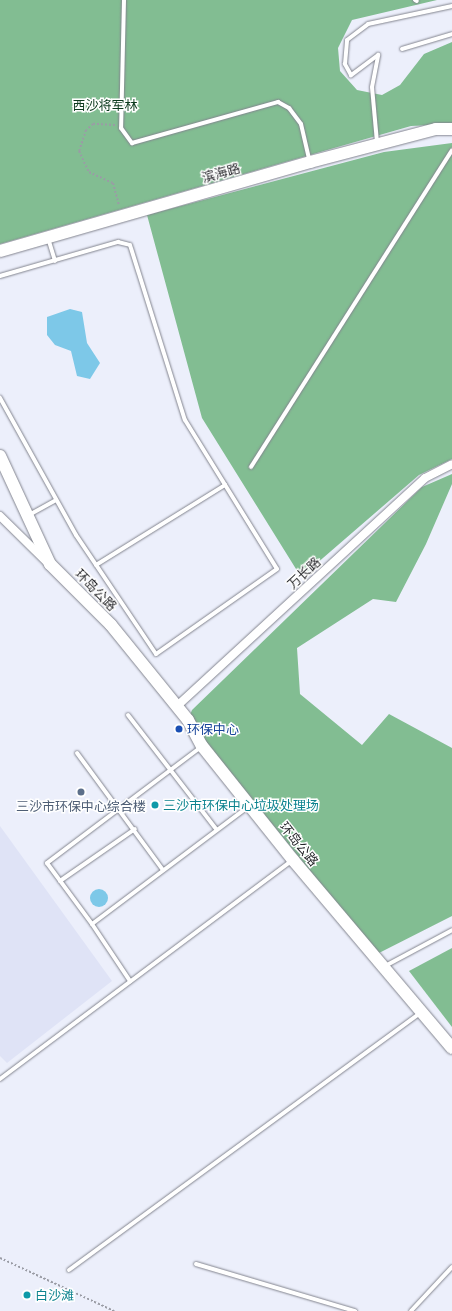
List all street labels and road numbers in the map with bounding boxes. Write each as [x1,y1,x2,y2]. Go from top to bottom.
street label: 滨海路 [200,160,242,186]
street label: 万长路 [284,554,324,592]
street label: 环岛公路 [72,566,120,614]
street label: 环岛公路 [277,819,321,869]

